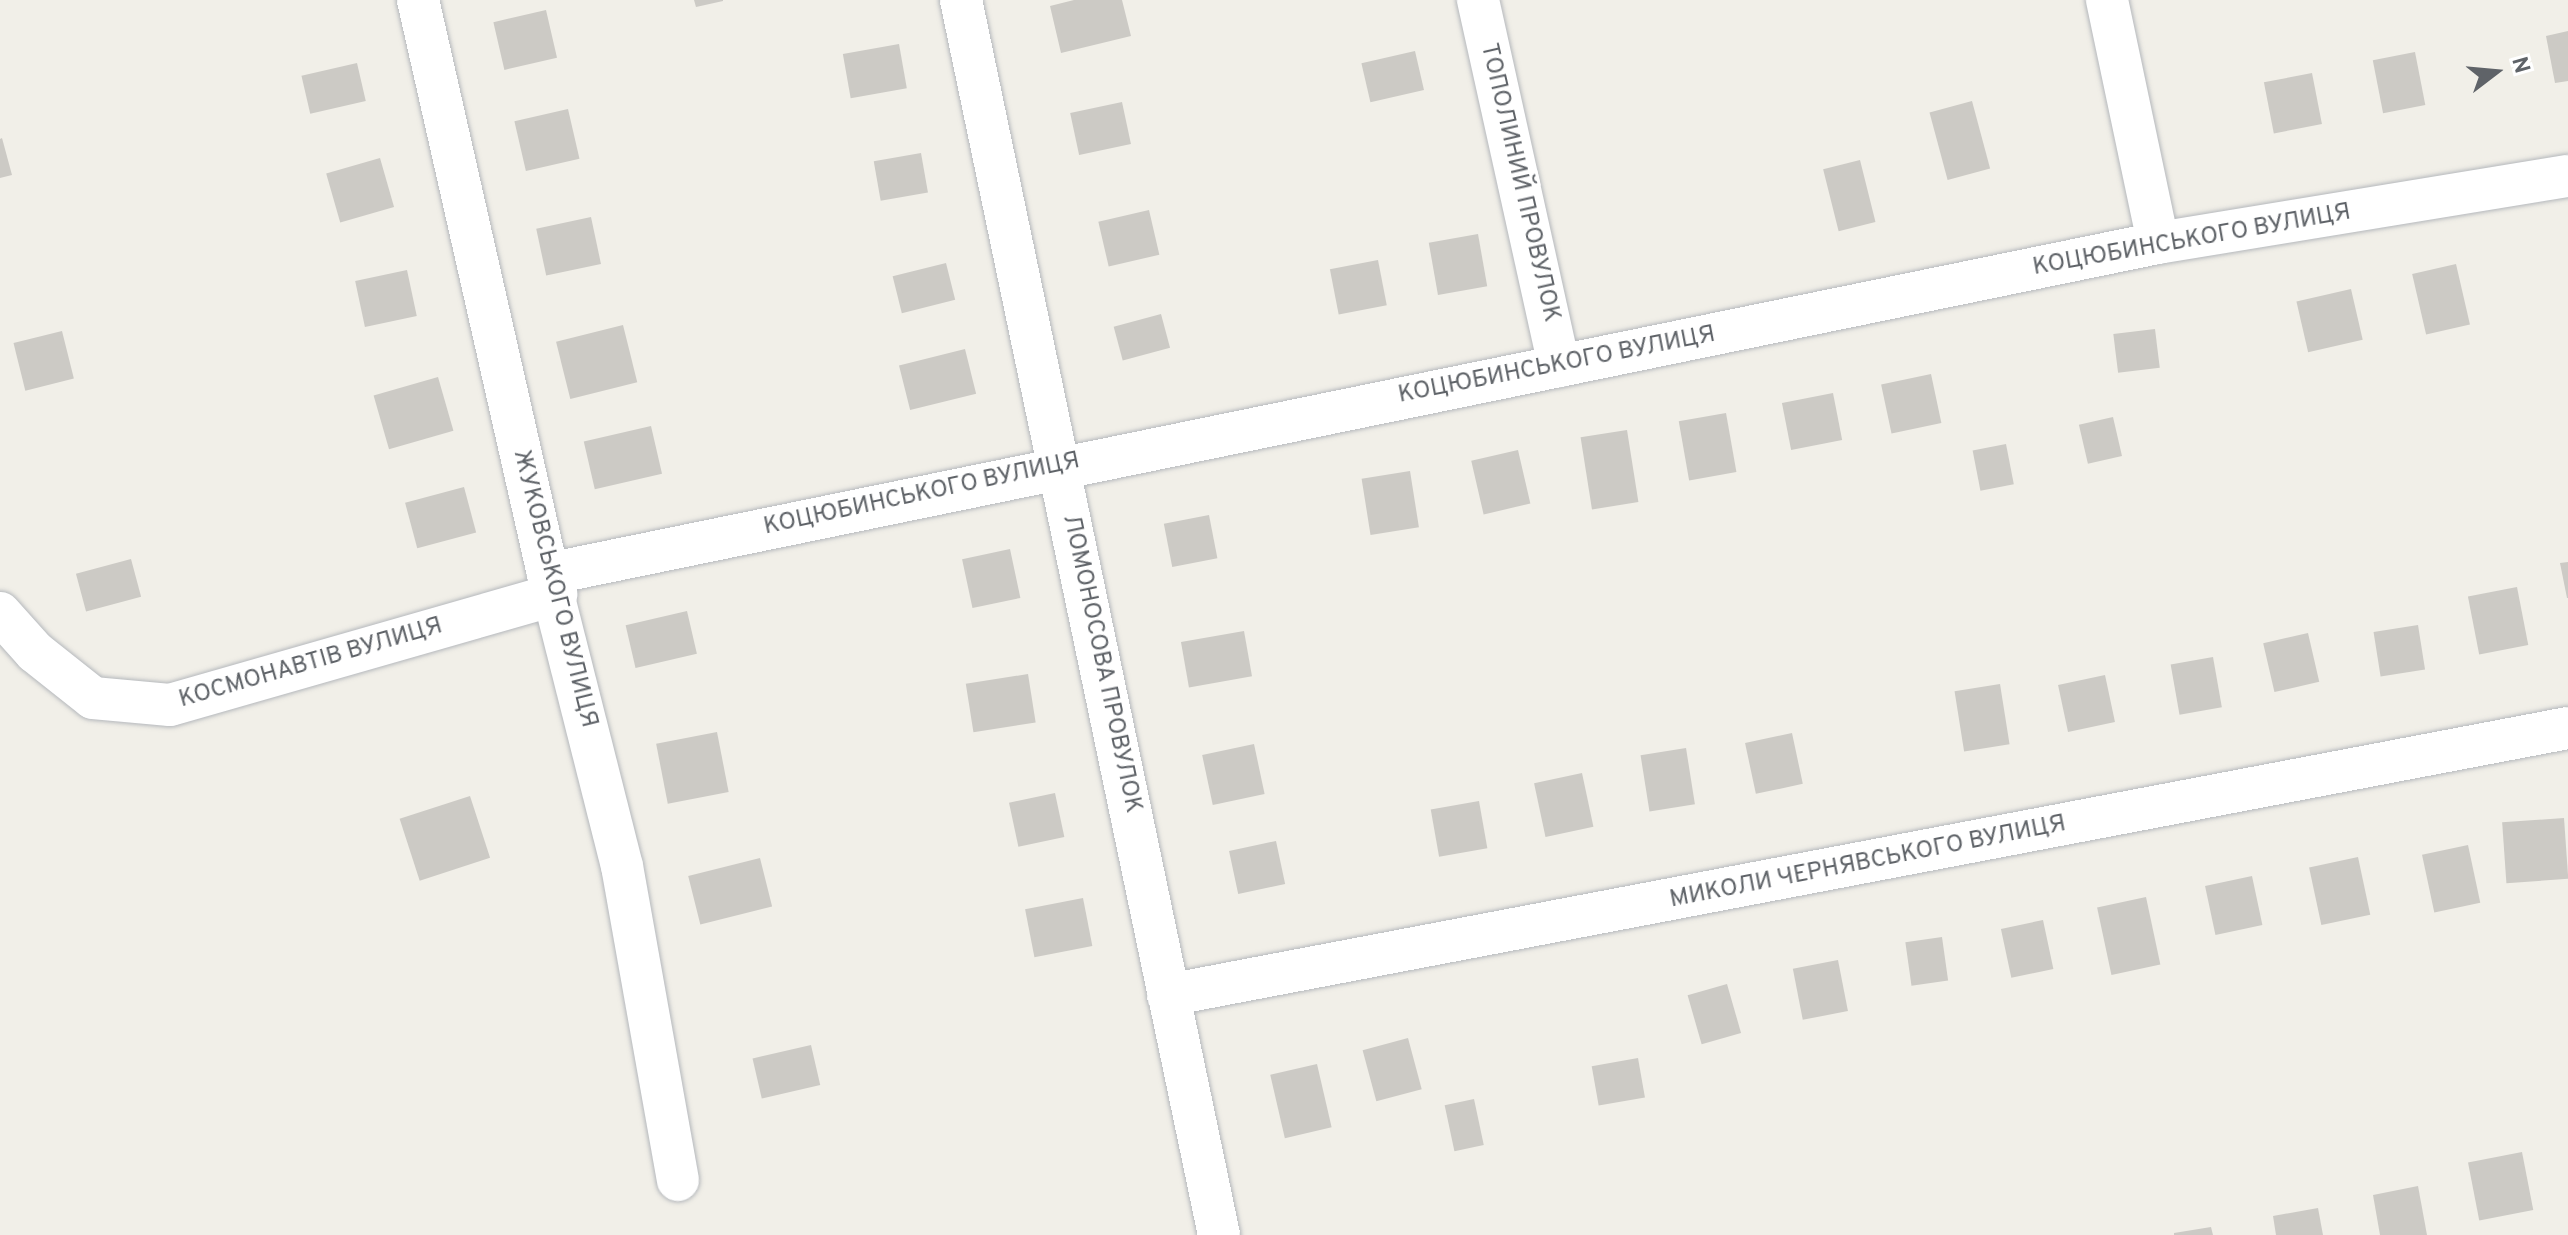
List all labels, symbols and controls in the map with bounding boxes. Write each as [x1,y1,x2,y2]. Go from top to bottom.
north arrow [2456,32,2536,112]
street label: ТОПОЛИНИЙ ПРОВУЛОК [1473,41,1565,325]
text: N [2504,54,2535,77]
street label: КОЦЮБИНСЬКОГО ВУЛИЦЯ [2031,199,2353,283]
street label: КОЦЮБИНСЬКОГО ВУЛИЦЯ [1396,321,1718,411]
street label: ЖУКОВСЬКОГО ВУЛИЦЯ [506,447,602,731]
street label: КОЦЮБИНСЬКОГО ВУЛИЦЯ [761,447,1083,543]
street label: ЛОМОНОСОВА ПРОВУЛОК [1055,512,1147,816]
street label: КОСМОНАВТІВ ВУЛИЦЯ [176,613,446,715]
street label: МИКОЛИ ЧЕРНЯВСЬКОГО ВУЛИЦЯ [1667,810,2069,916]

